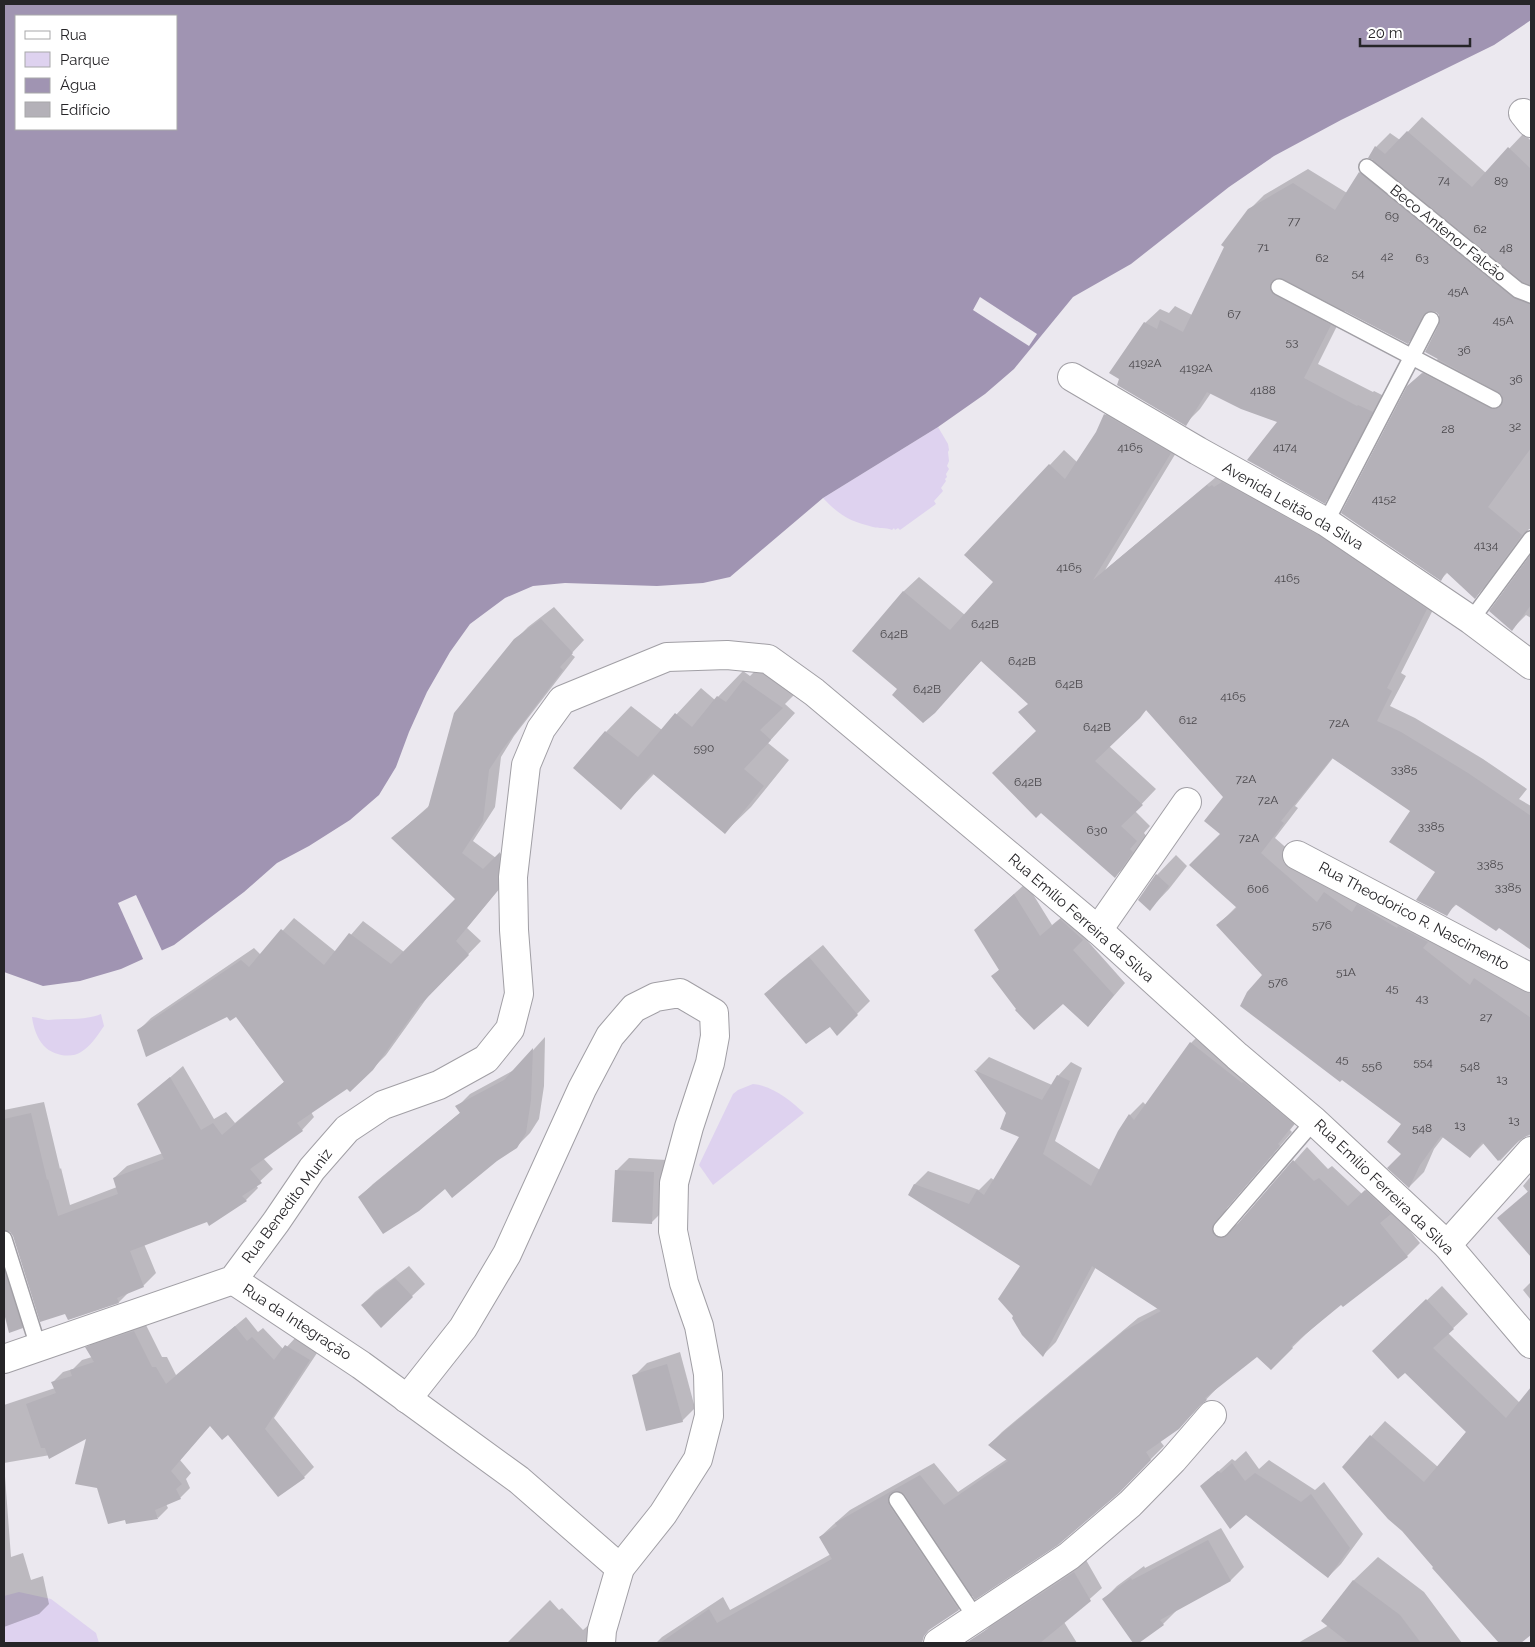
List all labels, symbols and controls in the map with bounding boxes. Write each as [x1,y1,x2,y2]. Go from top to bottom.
legend [15,15,178,130]
scale bar [1360,15,1470,47]
text: 20 m [1368,24,1403,42]
text: Rua [60,26,87,44]
text: Parque [60,51,110,69]
text: Água [60,76,96,94]
text: Edifício [60,101,110,119]
house number: 74 [1438,173,1451,187]
house number: 89 [1494,174,1508,188]
street label: Beco Antenor Falcão [1387,181,1510,285]
house number: 69 [1385,209,1399,223]
house number: 77 [1288,214,1301,228]
house number: 62 [1473,222,1487,236]
house number: 71 [1257,240,1269,254]
house number: 48 [1499,241,1513,255]
house number: 42 [1381,249,1393,263]
house number: 62 [1315,251,1329,265]
house number: 63 [1415,251,1429,265]
house number: 54 [1351,266,1365,280]
house number: 45A [1447,284,1469,298]
house number: 67 [1227,307,1241,321]
house number: 45A [1492,313,1514,327]
house number: 53 [1286,335,1298,349]
house number: 36 [1457,343,1471,357]
house number: 4192A [1128,356,1162,370]
house number: 4192A [1179,361,1213,375]
house number: 36 [1509,372,1523,386]
house number: 4188 [1250,383,1276,397]
house number: 32 [1509,419,1521,433]
house number: 28 [1441,422,1455,436]
house number: 4165 [1117,440,1143,454]
house number: 4174 [1273,440,1297,454]
street label: Avenida Leitão da Silva [1219,458,1367,554]
house number: 4152 [1372,492,1396,506]
house number: 4134 [1474,538,1499,552]
house number: 4165 [1056,560,1082,574]
house number: 4165 [1274,571,1300,585]
house number: 642B [971,617,999,631]
house number: 642B [880,627,908,641]
house number: 642B [1008,654,1036,668]
house number: 642B [1055,677,1083,691]
house number: 642B [913,682,941,696]
house number: 4165 [1220,689,1246,703]
house number: 612 [1179,713,1197,727]
house number: 72A [1329,716,1349,730]
house number: 642B [1083,720,1111,734]
house number: 590 [694,741,714,755]
house number: 3385 [1391,762,1418,776]
house number: 72A [1236,772,1256,786]
house number: 642B [1014,775,1042,789]
house number: 72A [1258,793,1278,807]
house number: 3385 [1418,819,1445,833]
house number: 630 [1087,823,1108,837]
house number: 72A [1239,831,1259,845]
street label: Rua Emílio Ferreira da Silva [1005,850,1157,986]
house number: 3385 [1477,857,1504,871]
street label: Rua Theodorico R. Nascimento [1316,858,1513,974]
house number: 3385 [1495,880,1522,894]
house number: 606 [1247,882,1269,896]
house number: 576 [1312,918,1332,932]
house number: 51A [1336,965,1356,979]
house number: 576 [1268,975,1288,989]
house number: 45 [1385,981,1399,995]
house number: 43 [1416,991,1428,1005]
house number: 27 [1480,1010,1493,1024]
house number: 45 [1335,1052,1349,1066]
house number: 554 [1413,1055,1433,1069]
house number: 556 [1362,1059,1382,1073]
house number: 548 [1460,1059,1480,1073]
house number: 13 [1496,1072,1508,1086]
house number: 13 [1508,1113,1520,1127]
street label: Rua Emílio Ferreira da Silva [1310,1116,1458,1258]
house number: 13 [1454,1118,1466,1132]
house number: 548 [1412,1121,1432,1135]
street label: Rua Benedito Muniz [238,1145,336,1267]
street label: Rua da Integração [239,1280,355,1364]

